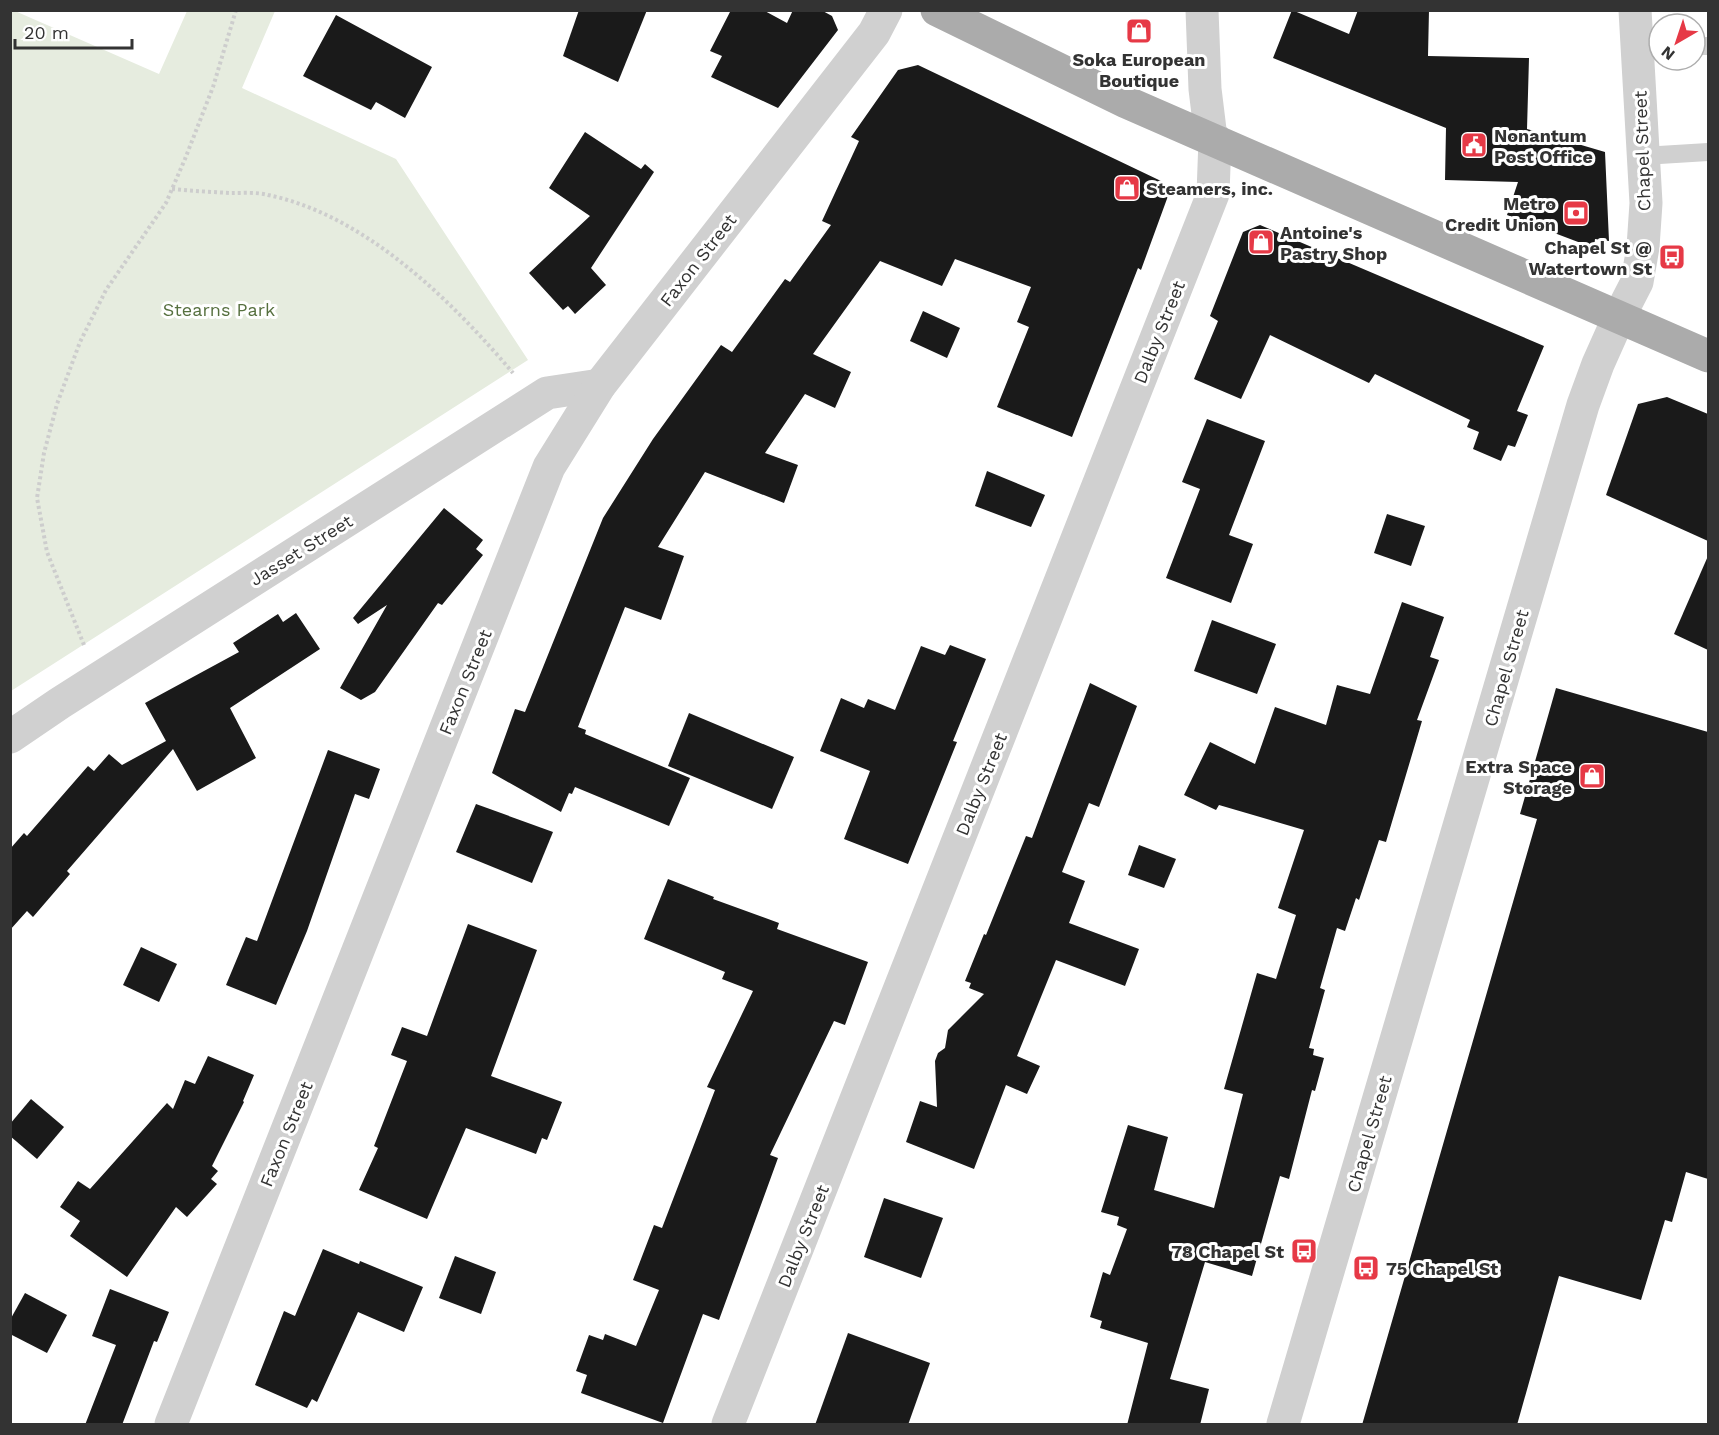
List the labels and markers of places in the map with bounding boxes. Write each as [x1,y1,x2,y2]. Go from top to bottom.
shop icon: Soka European Boutique [1124,16,1154,46]
place label: Soka European Boutique [1072,49,1206,91]
place label: Nonantum Post Office [1494,125,1593,167]
public building icon: Nonantum Post Office [1459,130,1489,160]
shop icon: Steamers, inc. [1112,173,1142,203]
place label: Steamers, inc. [1146,178,1273,199]
place label: Metro Credit Union [1445,193,1556,235]
bank icon: Metro Credit Union [1561,198,1591,228]
place label: Antoine's Pastry Shop [1280,222,1387,264]
shop icon: Antoine's Pastry Shop [1246,227,1276,257]
place label: Chapel St @ Watertown St [1529,237,1652,279]
bus stop icon: Chapel St @ Watertown St [1657,242,1687,272]
place label: Extra Space Storage [1465,756,1572,798]
shop icon: Extra Space Storage [1577,761,1607,791]
bus stop icon: 78 Chapel St [1289,1236,1319,1266]
place label: 78 Chapel St [1171,1241,1284,1262]
bus stop icon: 75 Chapel St [1351,1253,1381,1283]
place label: 75 Chapel St [1386,1258,1498,1279]

